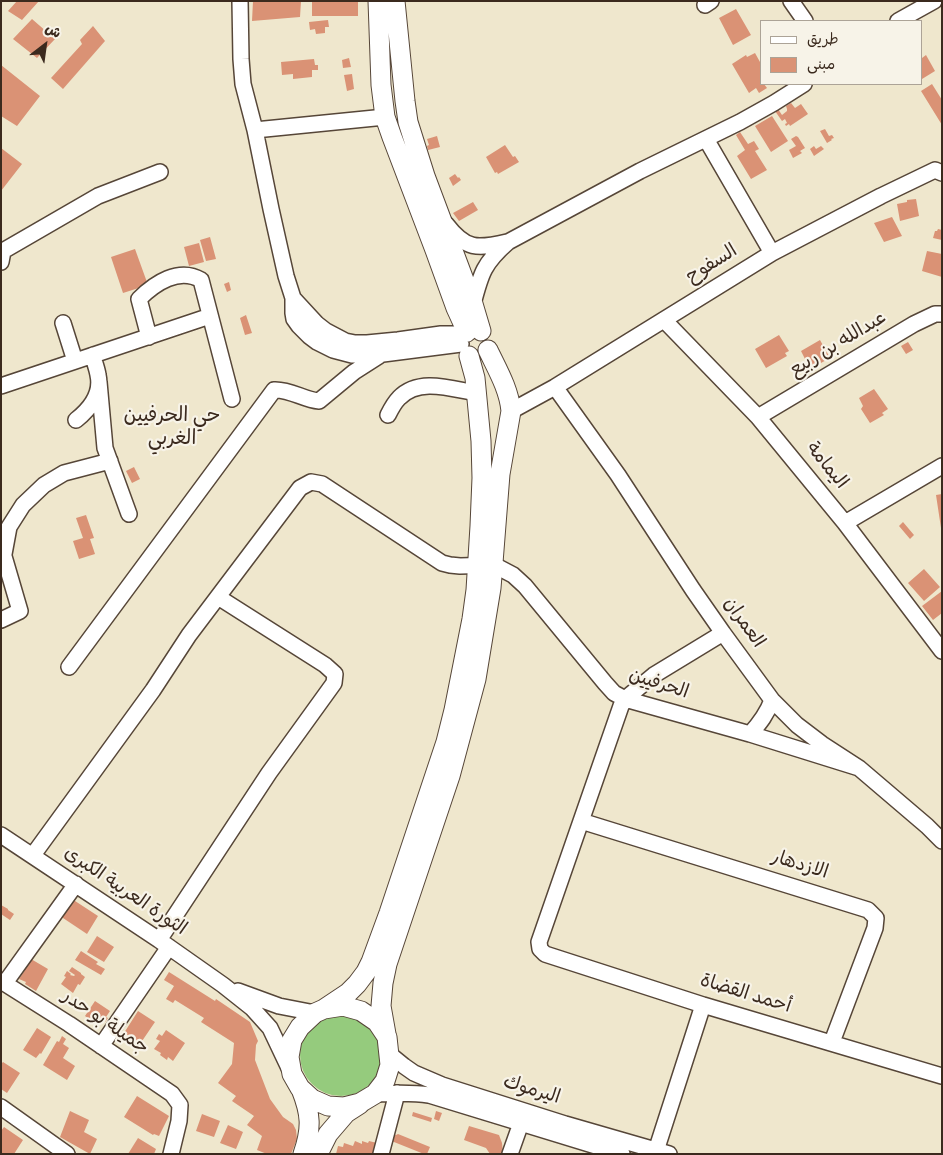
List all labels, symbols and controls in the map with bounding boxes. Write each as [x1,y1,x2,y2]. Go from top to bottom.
text: ش [41,19,64,45]
north arrow [20,20,70,70]
legend [760,20,923,85]
text: طريق [807,30,839,52]
text: مبنى [807,55,835,77]
street label: السفوح [683,241,743,291]
street label: عبدالله بن ربيع [786,308,892,384]
district label: حي الحرفيين الغربي [124,406,220,453]
street label: اليمامة [799,439,851,495]
street label: العمران [716,594,768,654]
street label: الحرفيين [625,666,691,706]
street label: الثورة العربية الكبرى [58,843,190,943]
street label: الازدهار [768,848,830,886]
street label: أحمد القضاة [697,971,793,1021]
street label: جميلة بو حدر [56,987,152,1061]
street label: اليرموك [500,1073,562,1111]

